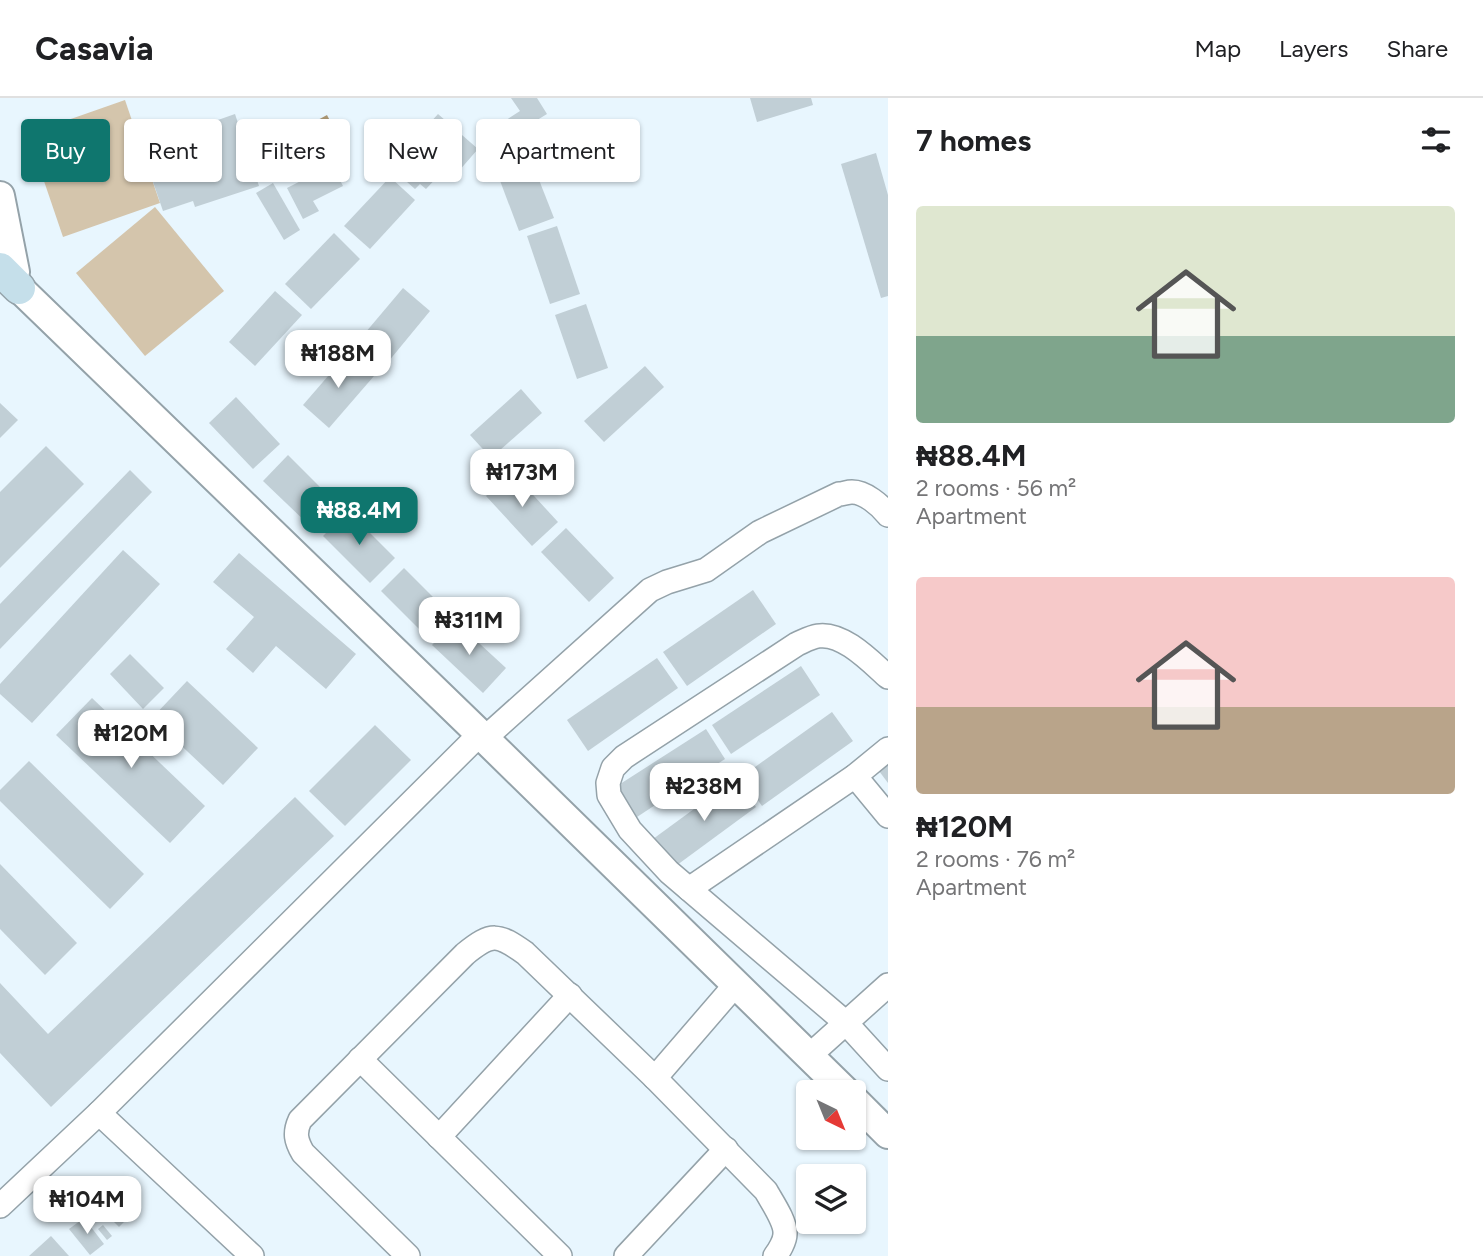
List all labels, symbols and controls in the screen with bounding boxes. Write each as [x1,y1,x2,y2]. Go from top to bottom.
text: Casavia [35,29,154,68]
text: Map [1194,34,1241,63]
text: Layers [1279,34,1348,63]
text: Share [1386,34,1448,63]
chip: Buy [21,119,110,182]
chip: Rent [124,119,222,182]
chip: Filters [236,119,350,182]
chip: New [364,119,462,182]
chip: Apartment [476,119,640,182]
icon: filters [1417,121,1455,159]
text: 7 homes [916,122,1031,159]
icon: home [1123,251,1249,377]
pin: ₦188M [289,330,387,390]
text: ₦188M [301,339,375,367]
text: ₦88.4M [916,437,1027,474]
pin: ₦173M [473,450,571,509]
text: ₦173M [486,458,558,486]
text: 2 rooms · 56 m² [916,474,1076,502]
pin: ₦88.4M [302,488,416,547]
text: ₦88.4M [317,496,401,524]
text: Apartment [916,502,1027,530]
pin: ₦311M [420,598,518,657]
text: ₦311M [435,606,503,634]
icon: home [1123,622,1249,748]
pin: ₦120M [82,710,180,770]
text: ₦120M [94,719,168,747]
pin: ₦238M [655,764,753,823]
text: ₦238M [666,772,742,800]
text: ₦120M [916,808,1013,845]
text: 2 rooms · 76 m² [916,845,1075,873]
text: Apartment [916,873,1027,901]
north arrow [796,1080,866,1150]
map controls [796,1080,866,1234]
button: layers [796,1164,866,1234]
pin: ₦104M [38,1176,136,1236]
text: ₦104M [49,1185,125,1213]

